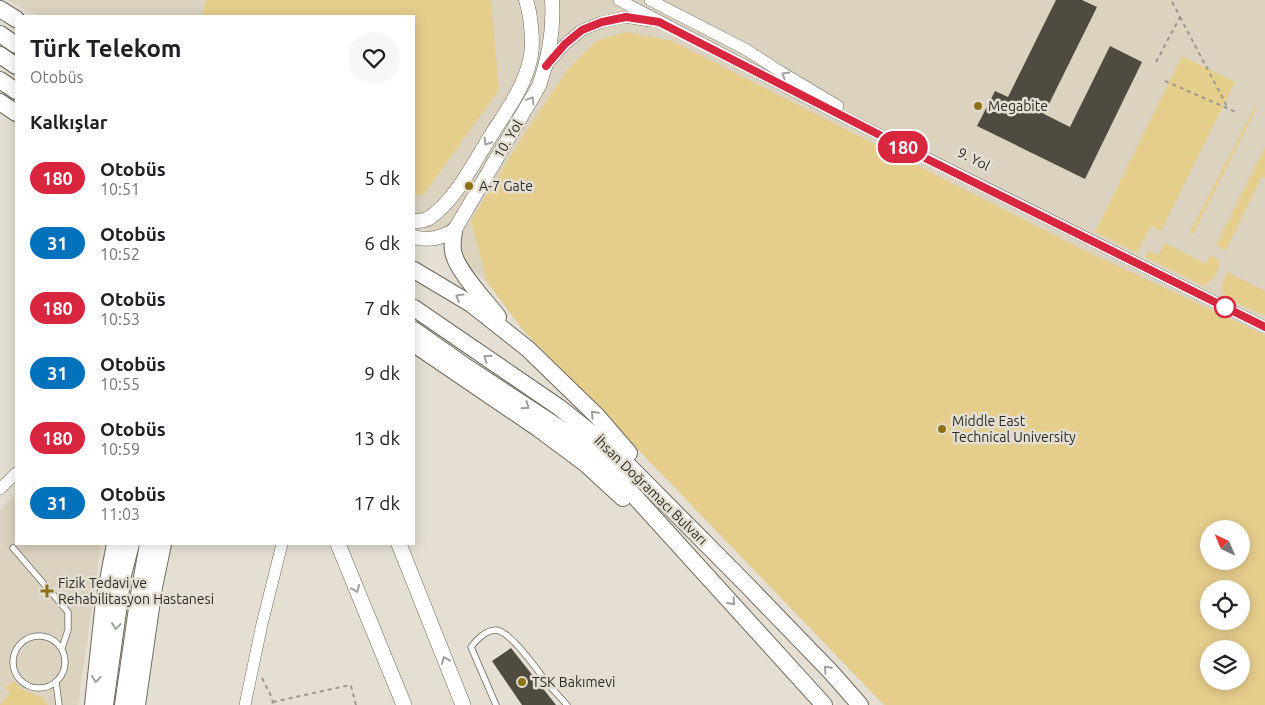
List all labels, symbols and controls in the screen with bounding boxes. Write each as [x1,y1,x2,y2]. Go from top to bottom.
button: heart [348,32,400,84]
text: Türk Telekom [30,35,182,62]
text: Otobüs [30,68,83,86]
one-way arrow [782,71,791,81]
one-way arrow [525,96,534,105]
place label: Megabite [988,98,1048,114]
marker: Megabite [972,100,984,112]
text: Kalkışlar [30,111,108,133]
street label: 10. Yol [490,117,526,161]
line badge: 180 [874,131,932,163]
one-way arrow [484,136,494,145]
text: 180 [888,137,918,157]
street label: 9. Yol [955,144,993,174]
text: Otobüs [100,158,166,180]
text: 5 dk [364,167,400,189]
text: 180 [42,168,73,188]
place label: A-7 Gate [479,178,533,194]
text: 10:51 [100,180,140,198]
marker: A-7 Gate [463,180,475,192]
text: Otobüs [100,223,166,245]
text: 6 dk [364,232,400,254]
text: 31 [47,233,68,253]
text: 10:52 [100,245,140,263]
text: Otobüs [100,288,166,310]
one-way arrow [455,293,464,303]
unlabelled marker [1214,296,1236,318]
text: 7 dk [364,297,400,319]
text: 180 [42,298,73,318]
text: 10:53 [100,310,140,328]
text: Otobüs [100,353,166,375]
one-way arrow [483,355,492,364]
text: 9 dk [364,362,400,384]
text: 31 [47,363,68,383]
text: 10:55 [100,375,140,393]
one-way arrow [521,400,530,409]
one-way arrow [591,411,600,420]
place label: Middle East Technical University [952,413,1076,445]
text: Otobüs [100,418,166,440]
marker: Middle East Technical University [936,423,948,435]
text: 13 dk [354,427,400,449]
text: 180 [42,428,73,448]
street label: İhsan Doğramacı Bulvarı [591,432,711,548]
text: 10:59 [100,440,140,458]
text: Otobüs [100,483,166,505]
text: 17 dk [354,492,400,514]
text: 31 [47,493,68,513]
text: 11:03 [100,505,140,523]
north arrow [1200,520,1250,570]
map controls [1200,520,1250,690]
place label: Fizik Tedavi ve Rehabilitasyon Hastanesi [58,575,214,607]
button: locate [1200,580,1250,630]
marker: Fizik Tedavi ve Rehabilitasyon Hastanesi [40,584,54,598]
one-way arrow [350,584,360,593]
one-way arrow [726,596,735,605]
one-way arrow [111,622,122,630]
button: layers [1200,640,1250,690]
one-way arrow [441,656,451,665]
one-way arrow [824,665,833,674]
place label: TSK Bakımevi [532,674,615,690]
one-way arrow [90,675,101,683]
marker: TSK Bakımevi [516,676,528,688]

